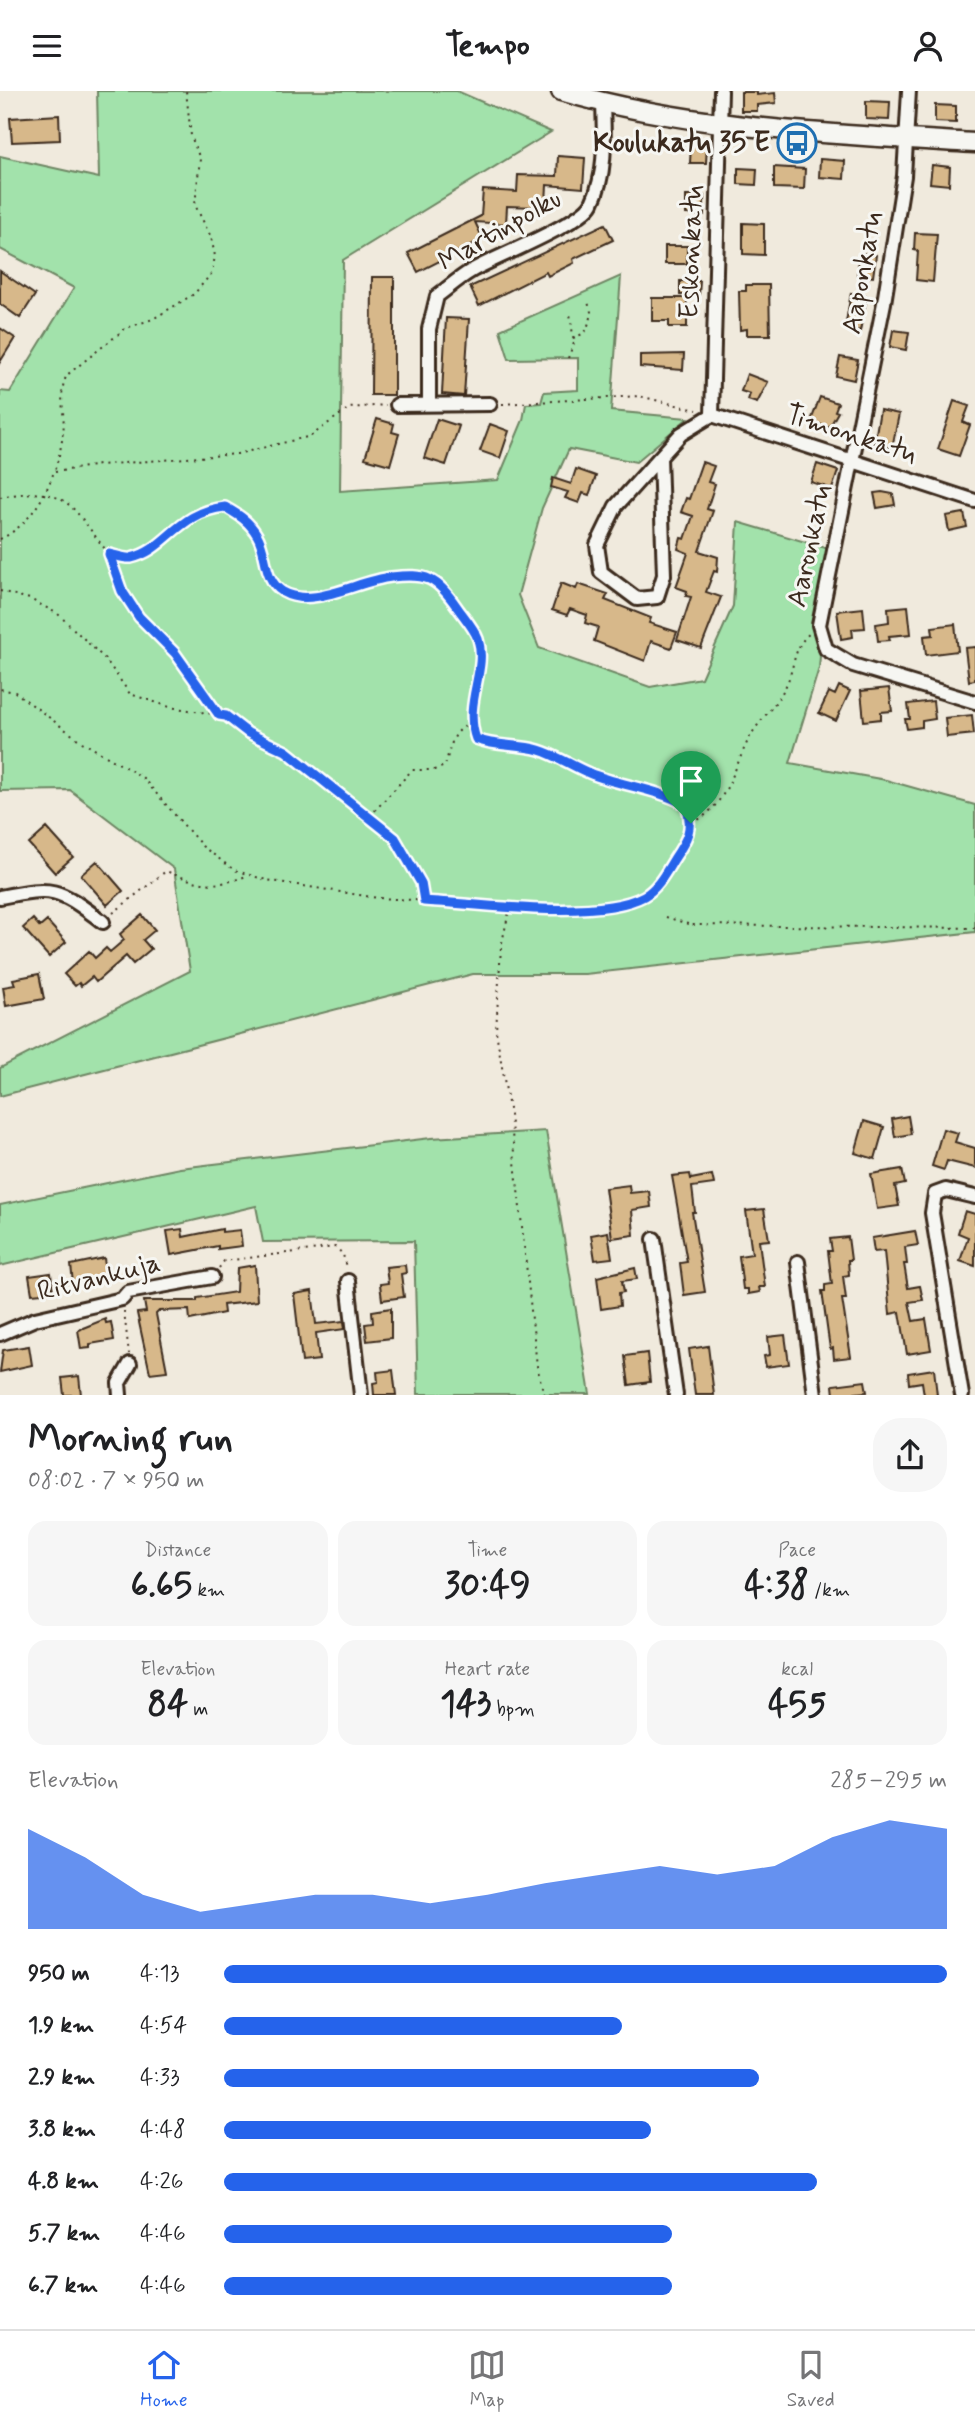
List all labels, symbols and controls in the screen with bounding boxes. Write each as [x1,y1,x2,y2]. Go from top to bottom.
text: Tempo [445,25,530,67]
icon: menu [28,27,66,65]
icon: person [909,27,947,65]
bus stop icon: Koulukatu 35 E [776,122,818,164]
place label: Koulukatu 35 E [593,125,770,162]
street label: Martinpolku [432,181,568,281]
street label: Eskonkatu [671,184,713,320]
street label: Aaponkatu [834,209,892,337]
street label: Timonkatu [781,396,921,474]
street label: Aaronkatu [779,481,841,611]
pin [661,751,721,823]
icon: arrive [672,762,710,800]
street label: Ritvankuja [34,1245,164,1311]
text: Morning run [28,1415,233,1464]
button: share [873,1418,947,1492]
text: 08:02 · 7 × 950 m [28,1466,205,1496]
text: Distance [144,1538,211,1563]
text: Time [468,1538,507,1563]
text: Pace [778,1538,816,1563]
text: 6.65 [131,1563,192,1609]
text: 30:49 [444,1563,531,1609]
text: 4:38 [744,1563,809,1609]
text: km [192,1578,225,1603]
text: /km [809,1578,850,1603]
text: Elevation [140,1657,215,1682]
text: Heart rate [445,1657,530,1682]
text: kcal [781,1657,813,1682]
text: 84 [147,1682,188,1728]
text: 143 [440,1682,491,1728]
text: 455 [768,1682,826,1728]
text: m [188,1697,208,1722]
text: bpm [491,1697,535,1722]
text: Elevation [28,1766,119,1796]
text: 285–295 m [830,1766,947,1796]
text: 950 m [28,1959,90,1989]
text: 4:13 [140,1959,180,1989]
text: 1.9 km [28,2011,94,2041]
text: 4:54 [140,2011,187,2041]
text: 2.9 km [28,2063,95,2093]
text: 4:33 [140,2063,180,2093]
text: 3.8 km [28,2115,96,2145]
text: 4:48 [140,2115,186,2145]
text: 4.8 km [28,2167,99,2197]
text: 4:26 [140,2167,184,2197]
text: 5.7 km [28,2219,100,2249]
text: 4:46 [140,2219,186,2249]
text: 6.7 km [28,2271,98,2301]
text: 4:46 [140,2271,186,2301]
tab: Home [140,2346,188,2413]
tab: Map [468,2346,506,2413]
tab: Saved [787,2346,835,2413]

